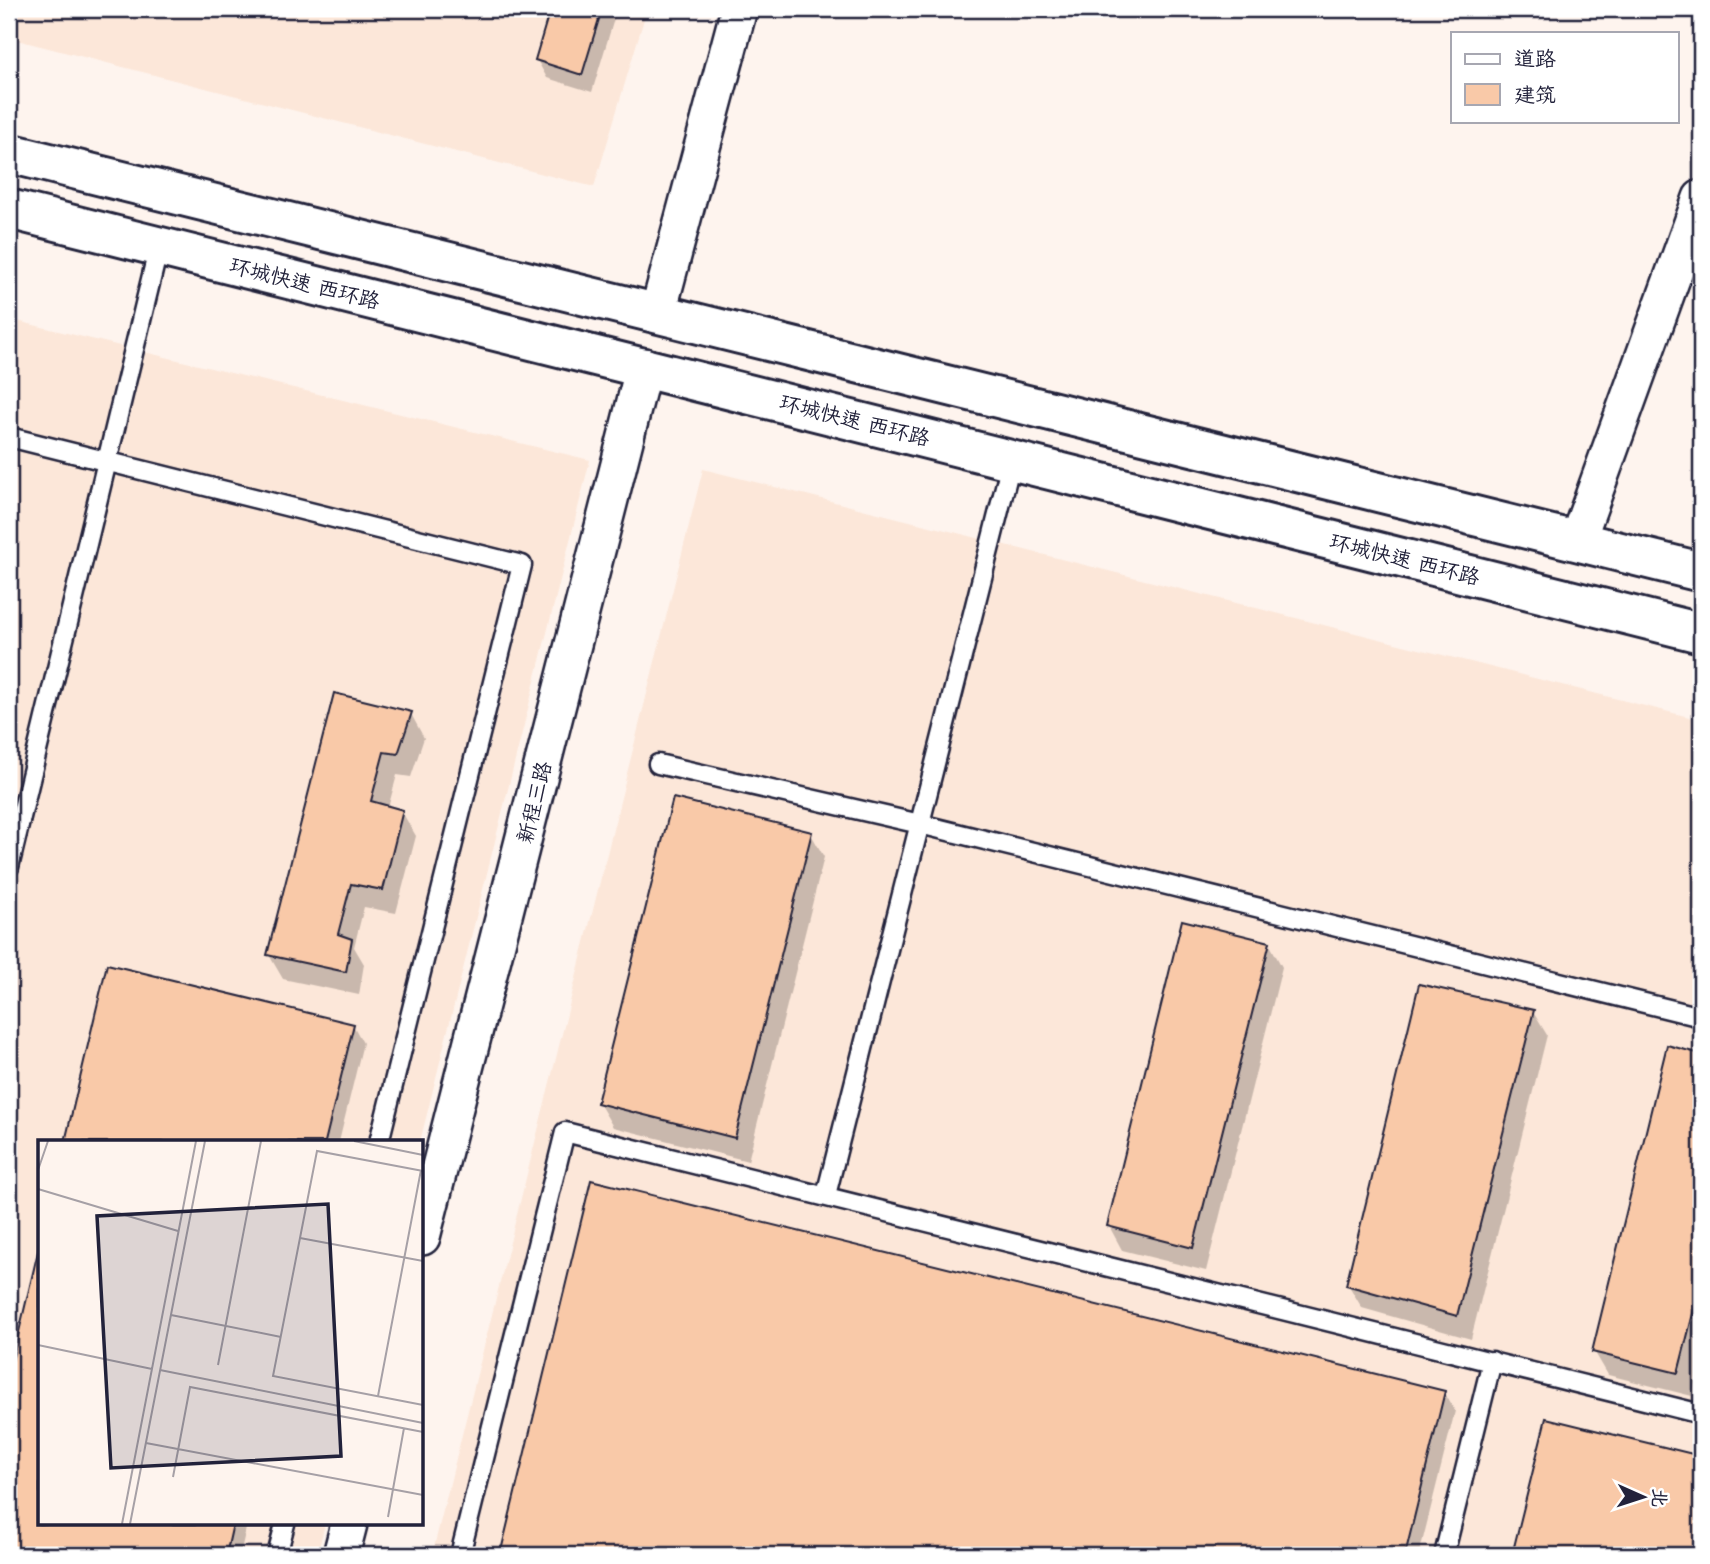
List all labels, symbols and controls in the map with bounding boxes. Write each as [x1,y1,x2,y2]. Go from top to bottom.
legend [1451,32,1678,122]
text: 道路 [1514,44,1556,71]
text: 建筑 [1514,80,1556,107]
street label: 环城快速 西环路 [227,250,383,314]
street label: 环城快速 西环路 [777,387,933,451]
street label: 环城快速 西环路 [1327,526,1483,590]
street label: 新程三路 [510,758,556,846]
inset map [38,1140,424,1526]
north arrow [1608,1462,1678,1532]
text: 北 [1647,1488,1673,1508]

